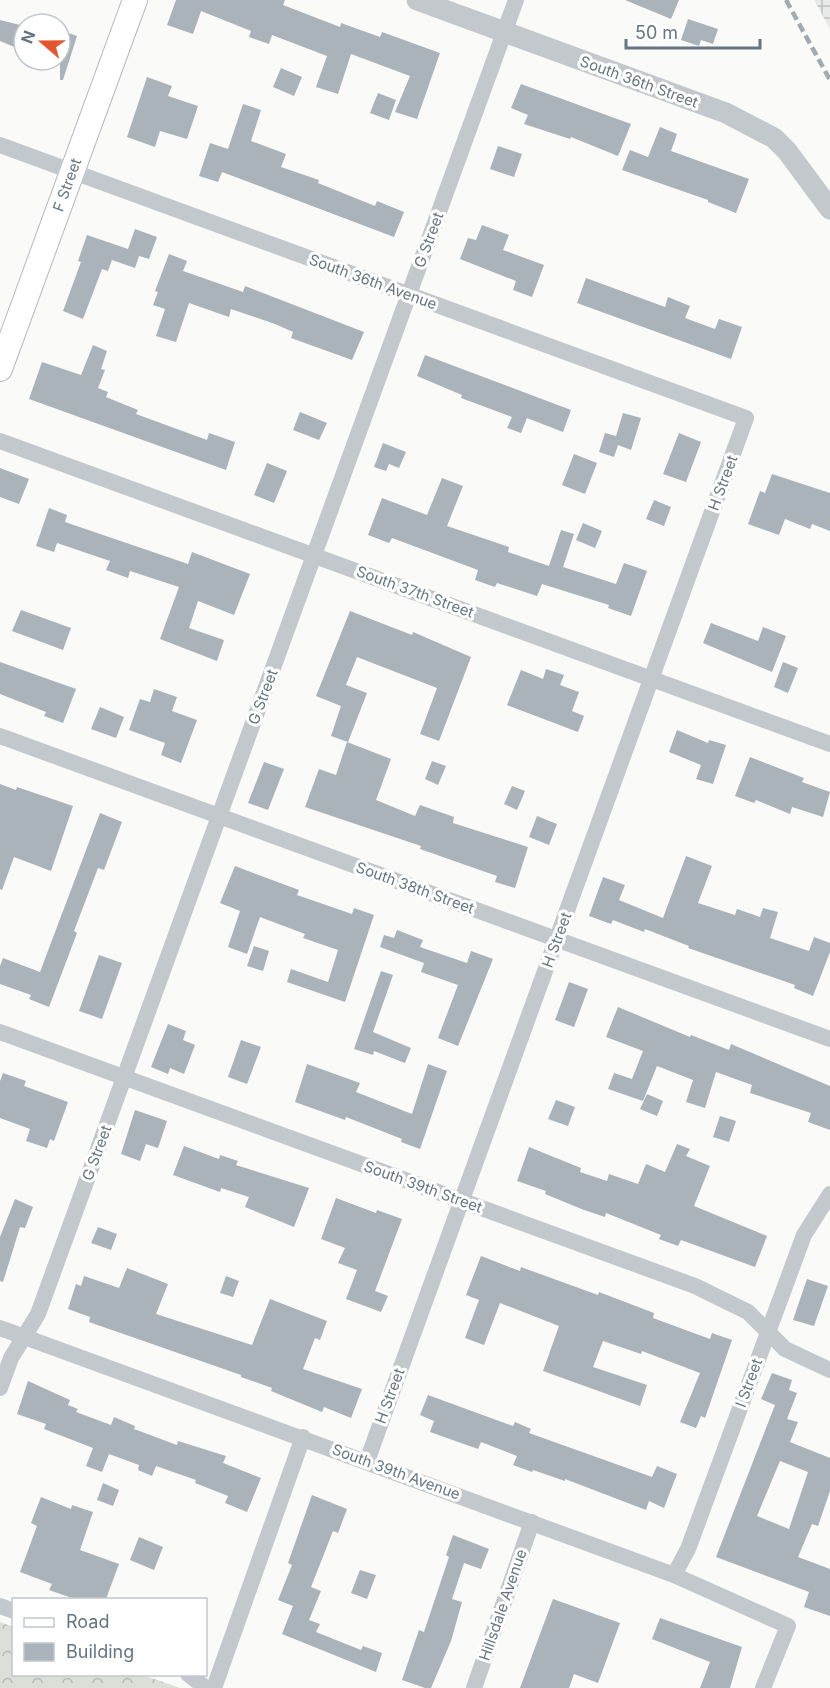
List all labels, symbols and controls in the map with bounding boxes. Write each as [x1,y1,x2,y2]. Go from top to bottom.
north arrow [12,12,72,72]
scale bar [626,12,760,50]
text: 50 m [635,22,678,43]
text: N [16,28,39,46]
street label: South 36th Street [577,51,701,112]
street label: F Street [48,155,85,214]
street label: G Street [410,209,447,270]
street label: South 36th Avenue [307,250,440,314]
street label: H Street [704,452,741,513]
street label: South 37th Street [354,561,477,622]
street label: G Street [244,666,281,727]
street label: South 38th Street [353,857,477,918]
street label: H Street [538,909,575,970]
street label: G Street [78,1122,115,1183]
street label: South 39th Street [361,1156,485,1217]
street label: I Street [731,1356,766,1410]
street label: H Street [371,1365,408,1426]
street label: South 39th Avenue [330,1440,463,1504]
street label: Hillsdale Avenue [475,1546,531,1663]
legend [12,1598,207,1676]
text: Road [66,1611,109,1632]
text: Building [66,1641,134,1662]

